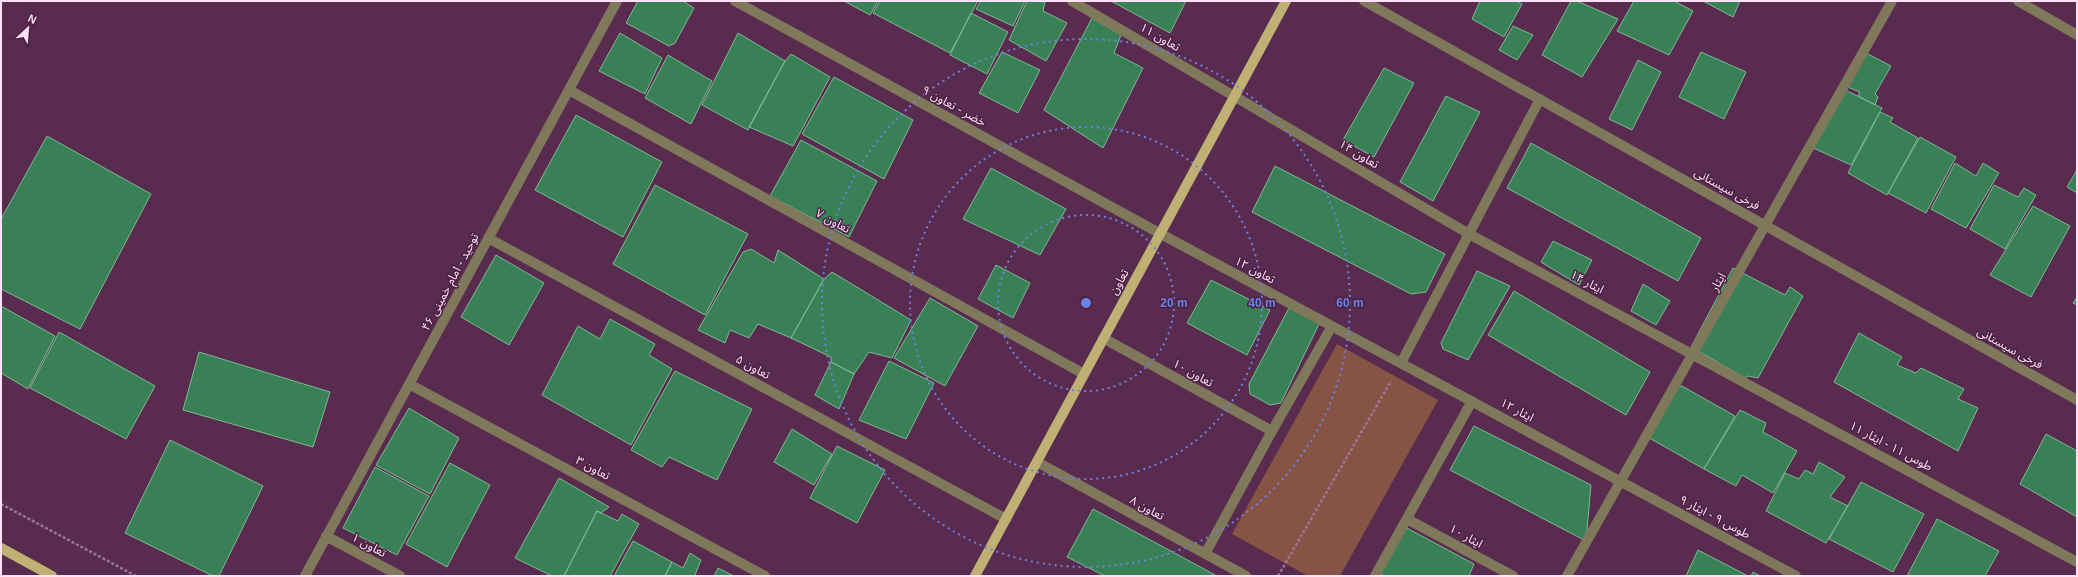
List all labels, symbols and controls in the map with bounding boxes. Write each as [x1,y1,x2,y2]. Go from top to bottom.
north arrow [8,8,48,48]
text: N [26,12,39,26]
street label: تعاون ۱۱ [1137,20,1183,54]
street label: خضر - تعاون ۹ [920,83,988,129]
street label: تعاون ۱۴ [1337,137,1382,172]
street label: فرخی سیستانی [1692,165,1762,213]
street label: تعاون ۷ [813,206,853,236]
street label: توحید - امام خمینی ۴۶ [418,231,484,334]
street label: تعاون ۱۲ [1232,253,1278,287]
street label: تعاون [1106,266,1132,297]
street label: ایثار ۱۴ [1568,267,1606,297]
street label: ایثار [1707,270,1729,295]
centre of rings [1079,296,1093,310]
text: 20 m [1160,296,1188,310]
text: 40 m [1248,296,1276,310]
text: 60 m [1336,296,1364,310]
street label: فرخی سیستانی [1975,324,2045,372]
street label: تعاون ۵ [733,352,773,382]
street label: تعاون ۱۰ [1170,356,1216,390]
street label: ایثار ۱۲ [1498,395,1536,425]
street label: طوس ۱۱ - ایثار ۱۱ [1847,418,1935,474]
street label: تعاون ۳ [573,453,613,483]
street label: طوس ۹ - ایثار ۹ [1677,492,1753,542]
street label: تعاون ۸ [1127,493,1167,523]
street label: ایثار ۱۰ [1447,521,1485,551]
street label: تعاون ۱ [349,530,389,560]

